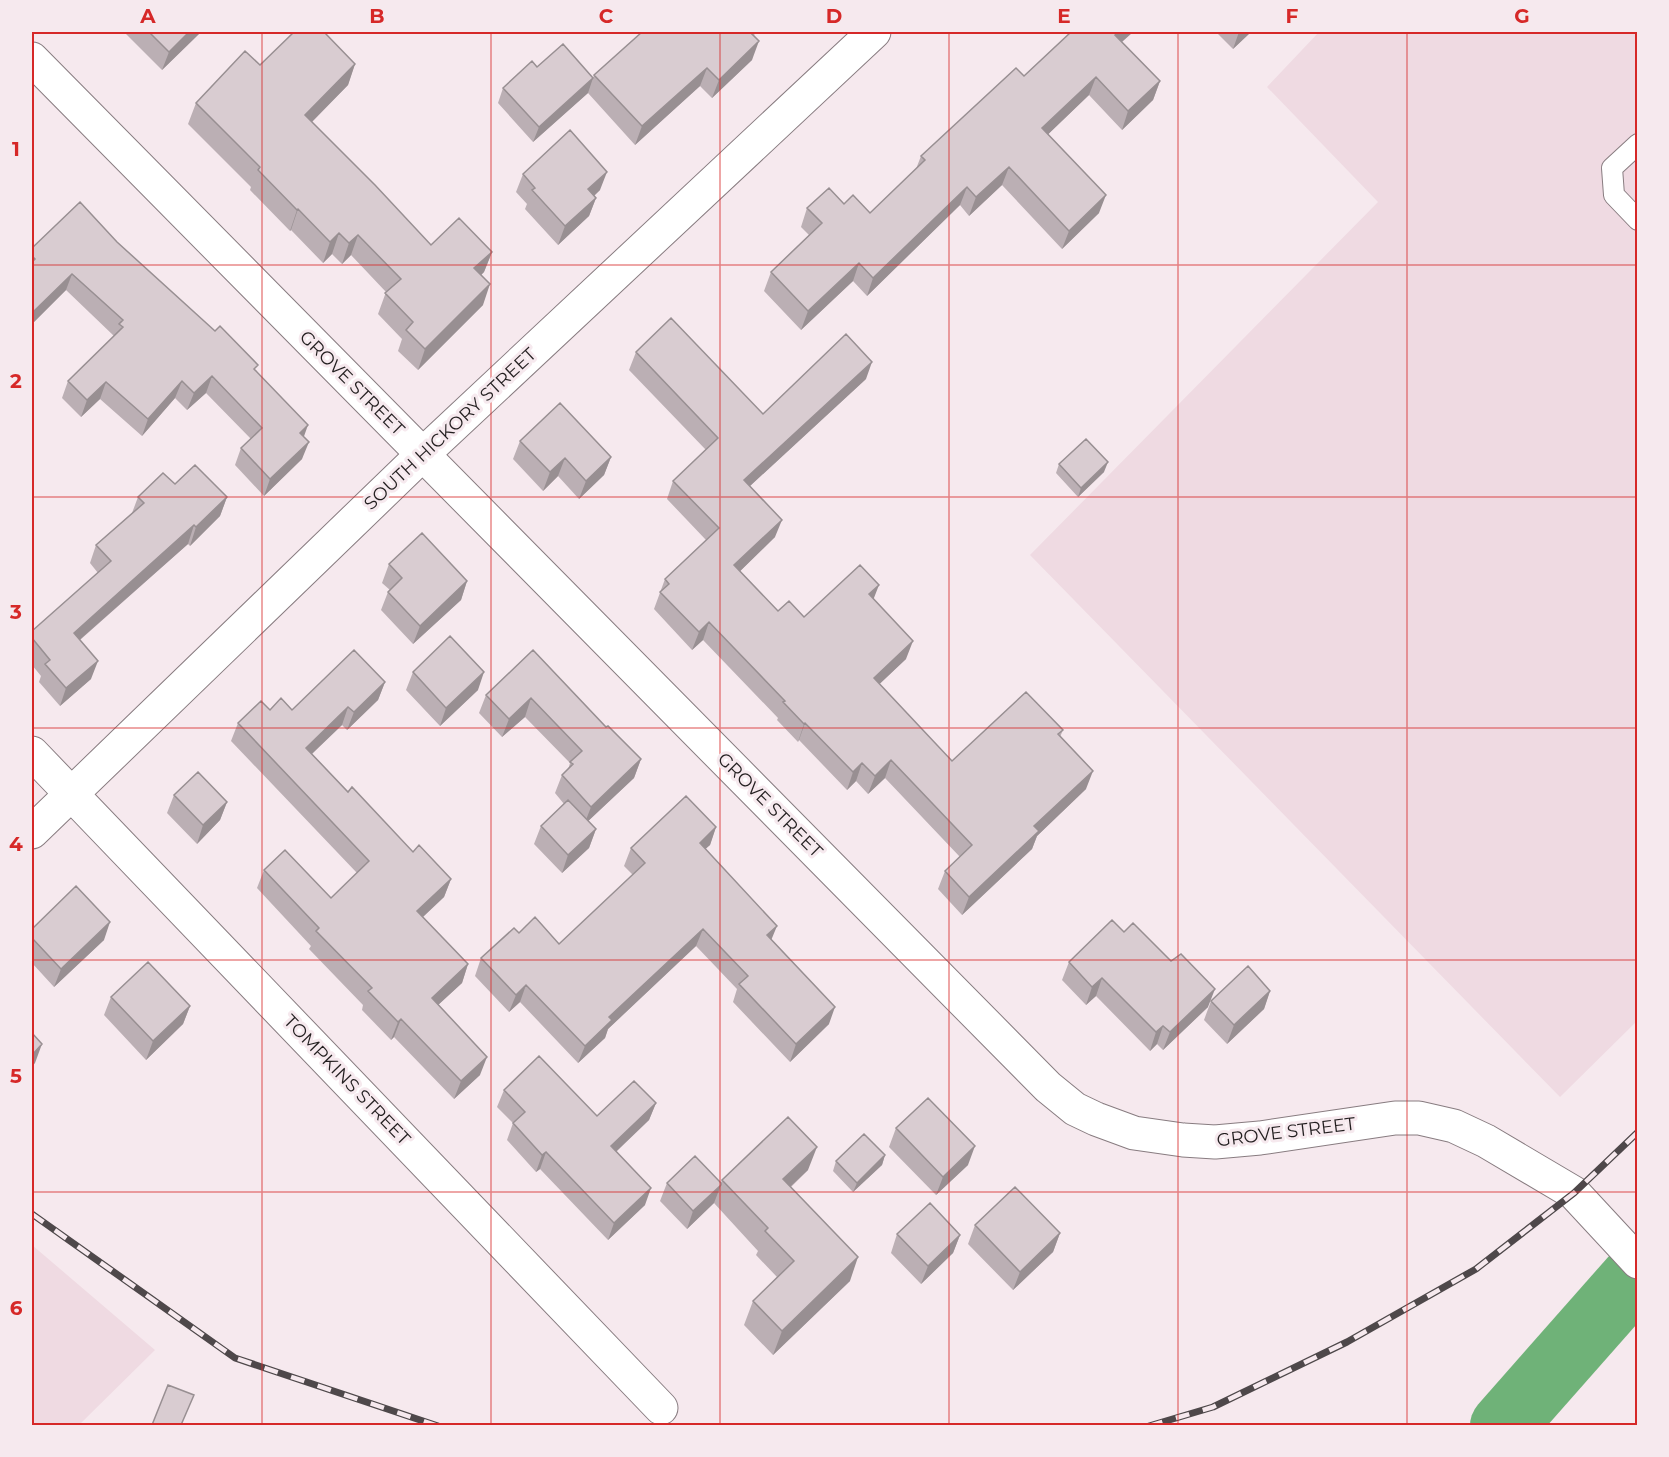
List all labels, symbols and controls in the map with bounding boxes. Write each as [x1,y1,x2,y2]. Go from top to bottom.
text: A [139,4,156,28]
text: B [369,4,385,28]
text: C [599,4,614,28]
text: D [826,4,842,28]
text: E [1057,4,1071,28]
text: F [1286,4,1299,28]
text: G [1514,4,1530,28]
text: 1 [12,137,20,161]
street label: GROVE STREET [295,326,410,441]
street label: SOUTH HICKORY STREET [359,343,541,515]
text: 2 [10,369,22,393]
text: 3 [9,600,22,624]
street label: GROVE STREET [713,748,828,863]
text: 4 [9,832,23,856]
street label: TOMPKINS STREET [279,1010,415,1150]
text: 5 [10,1064,22,1088]
street label: GROVE STREET [1215,1113,1357,1151]
text: 6 [10,1296,23,1320]

